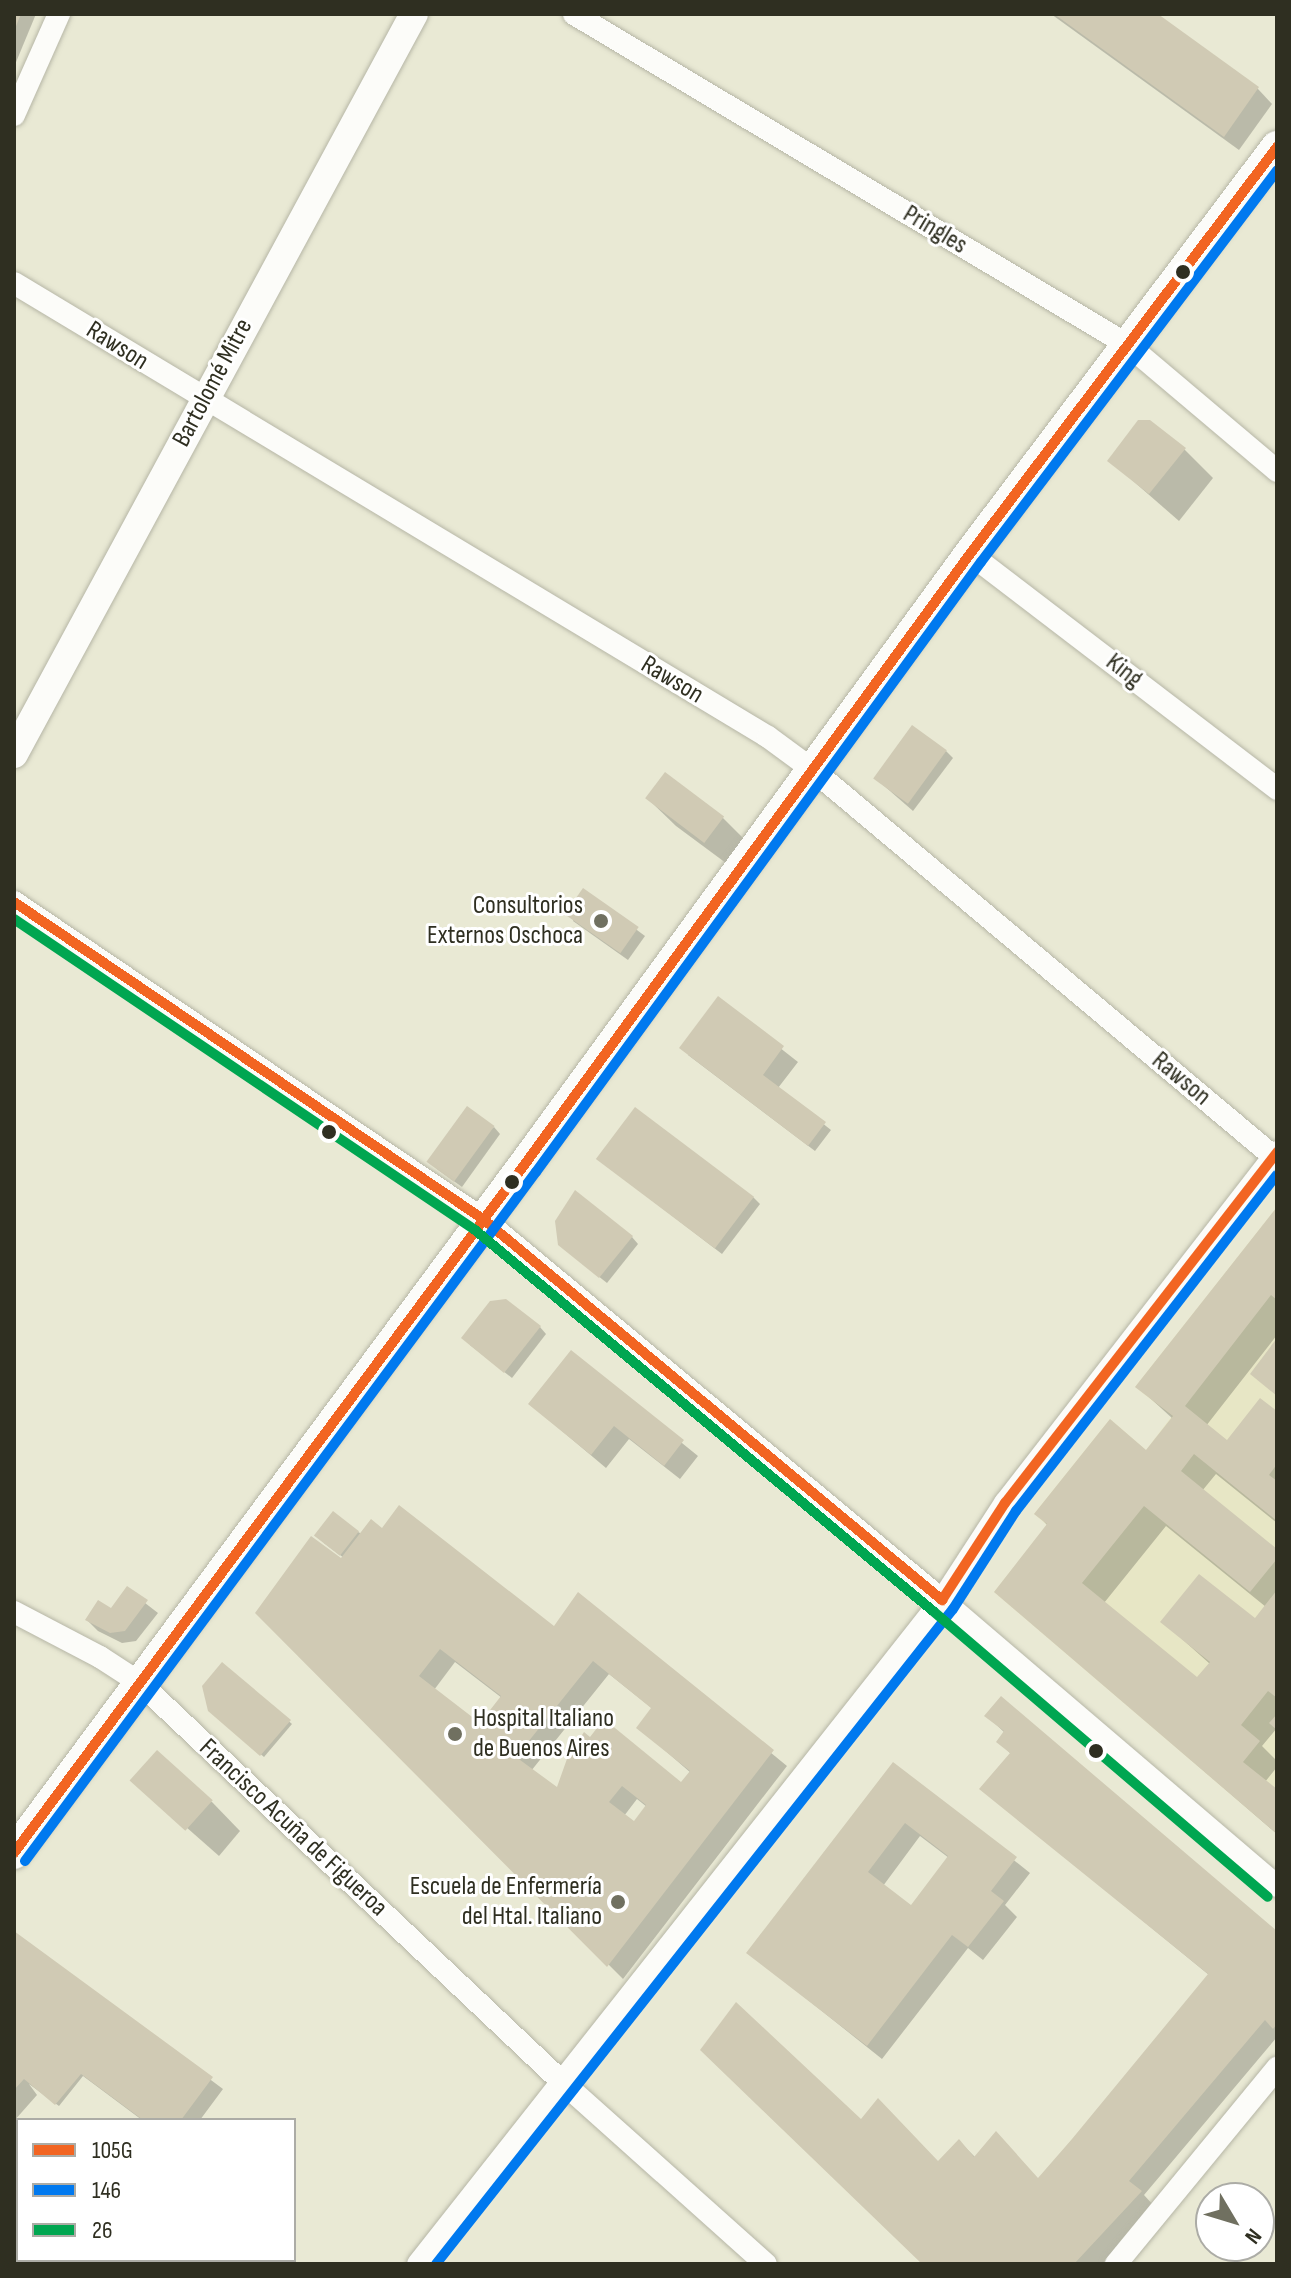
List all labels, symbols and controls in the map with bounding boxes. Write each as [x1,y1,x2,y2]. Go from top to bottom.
street label: Pringles [897,199,973,261]
unlabelled marker [1175,264,1191,280]
street label: Bartolomé Mitre [166,314,260,452]
street label: Rawson [80,315,154,377]
street label: King [1099,647,1149,695]
street label: Rawson [635,649,709,711]
place label: Consultorios Externos Oschoca [427,890,583,952]
marker: Consultorios Externos Oschoca [590,910,612,932]
street label: Rawson [1145,1045,1217,1113]
unlabelled marker [321,1124,337,1140]
unlabelled marker [504,1174,520,1190]
place label: Hospital Italiano de Buenos Aires [473,1703,614,1764]
marker: Hospital Italiano de Buenos Aires [444,1723,466,1745]
street label: Francisco Acuña de Figueroa [192,1733,394,1923]
unlabelled marker [1088,1743,1104,1759]
place label: Escuela de Enfermería del Htal. Italiano [410,1871,602,1932]
marker: Escuela de Enfermería del Htal. Italiano [609,1893,627,1911]
legend [16,2118,296,2262]
text: 105G [92,2136,133,2165]
text: 146 [92,2176,121,2205]
north arrow [1195,2182,1275,2262]
text: 26 [92,2216,112,2245]
text: N [1238,2223,1267,2249]

